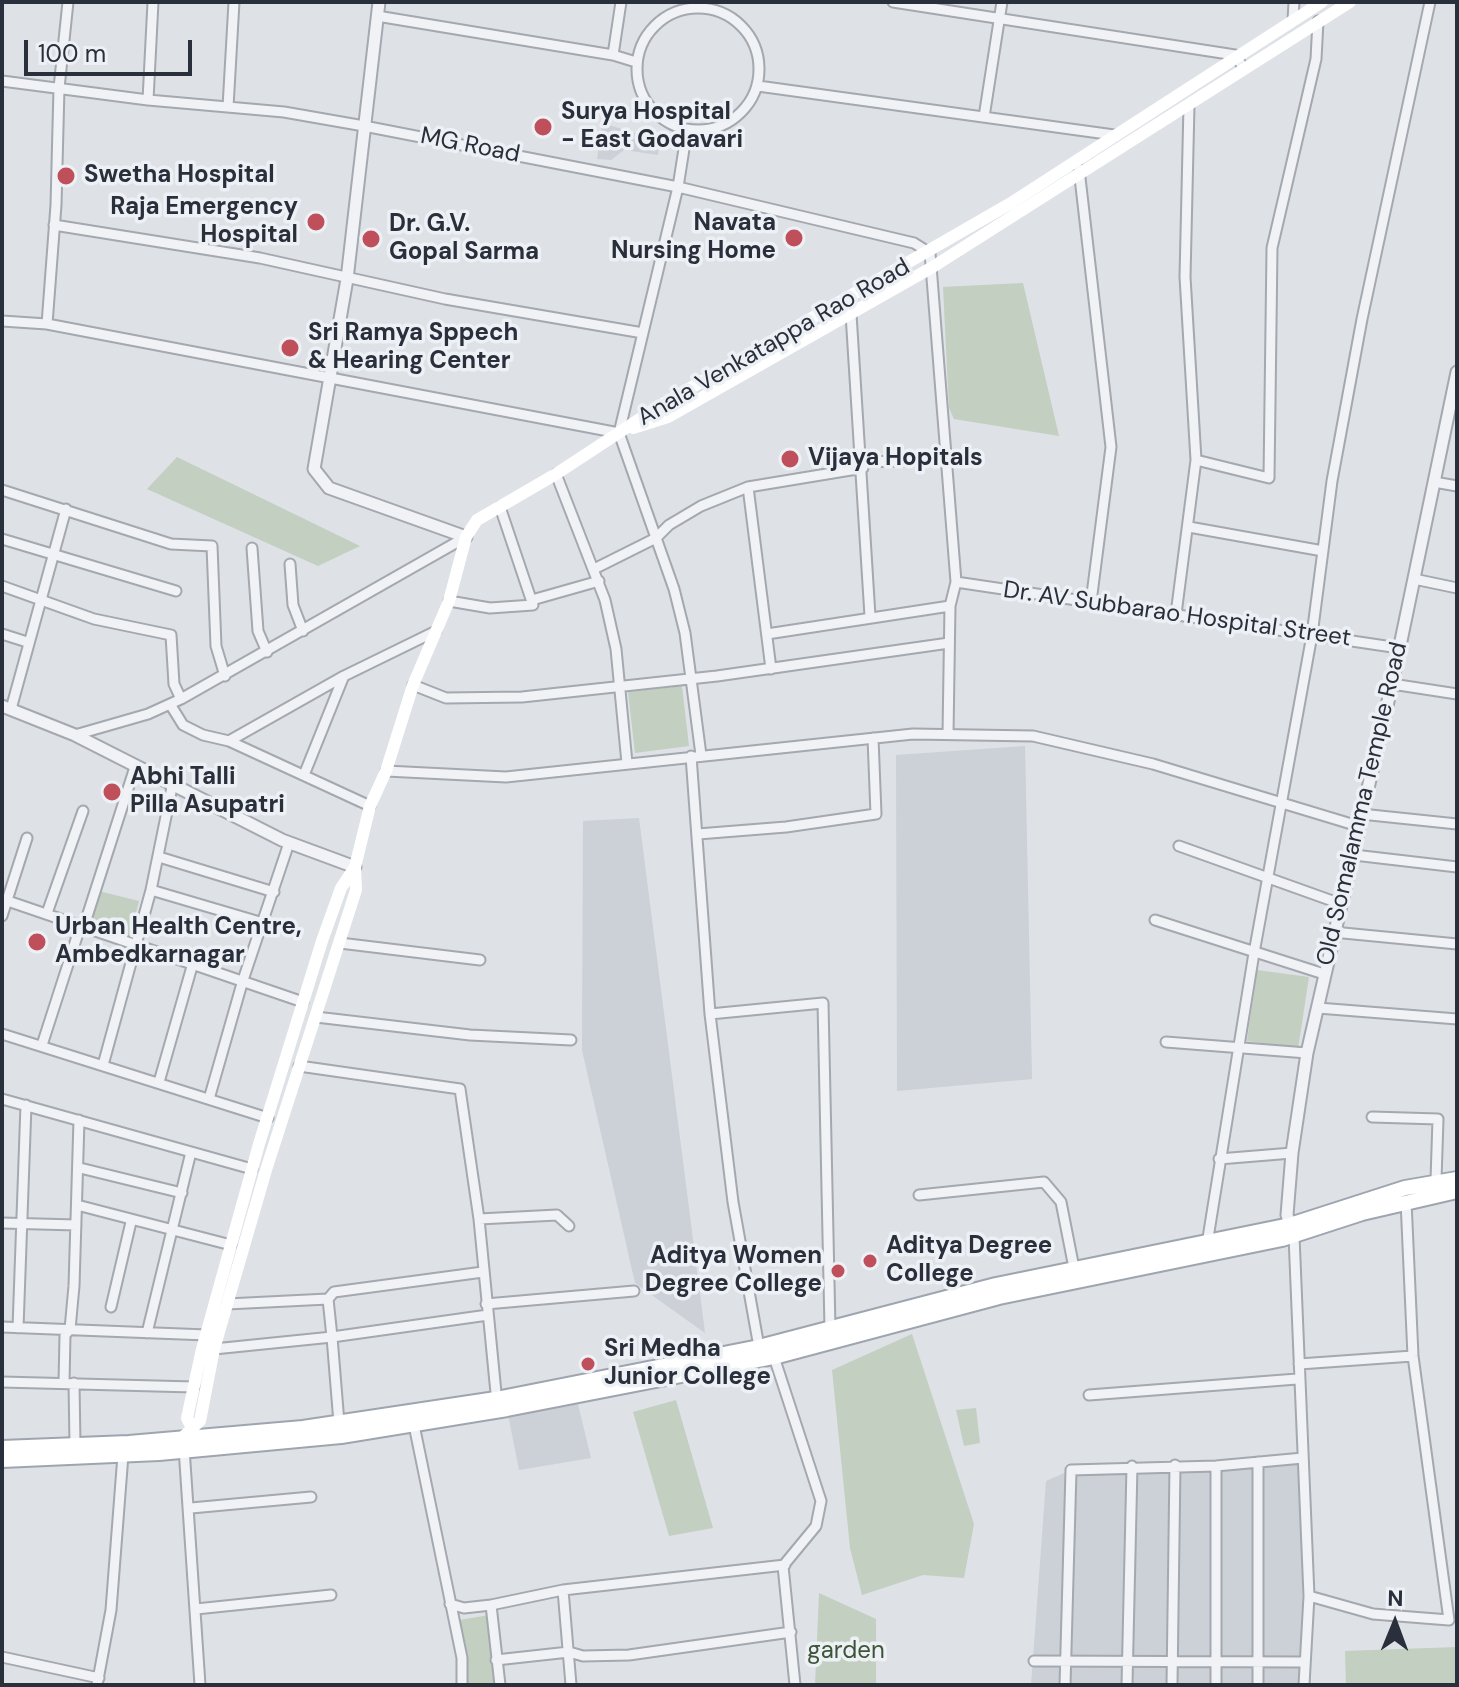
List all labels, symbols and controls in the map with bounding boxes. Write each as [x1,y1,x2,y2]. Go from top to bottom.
scale bar [28,24,196,74]
text: 100 m [38,38,106,69]
place label: Surya Hospital - East Godavari [561,99,743,155]
marker: Surya Hospital - East Godavari [532,116,554,138]
street label: MG Road [418,122,522,170]
place label: Swetha Hospital [84,162,275,190]
marker: Swetha Hospital [55,165,77,187]
place label: Raja Emergency Hospital [110,194,298,250]
place label: Navata Nursing Home [611,210,776,266]
marker: Raja Emergency Hospital [305,211,327,233]
place label: Dr. G.V. Gopal Sarma [389,211,539,267]
marker: Navata Nursing Home [783,227,805,249]
marker: Dr. G.V. Gopal Sarma [360,228,382,250]
street label: Anala Venkatappa Rao Road [633,253,915,433]
place label: Sri Ramya Sppech & Hearing Center [308,320,518,376]
marker: Sri Ramya Sppech & Hearing Center [279,337,301,359]
place label: Vijaya Hopitals [808,445,983,473]
marker: Vijaya Hopitals [779,448,801,470]
street label: Dr. AV Subbarao Hospital Street [1001,576,1353,654]
street label: Old Somalamma Temple Road [1312,639,1414,969]
place label: Abhi Talli Pilla Asupatri [130,764,285,820]
marker: Abhi Talli Pilla Asupatri [101,781,123,803]
place label: Urban Health Centre, Ambedkarnagar [55,914,302,970]
marker: Urban Health Centre, Ambedkarnagar [26,931,48,953]
place label: Aditya Degree College [886,1233,1052,1289]
place label: Aditya Women Degree College [645,1243,822,1299]
marker: Aditya Degree College [861,1252,879,1270]
marker: Aditya Women Degree College [829,1262,847,1280]
place label: Sri Medha Junior College [604,1336,771,1392]
marker: Sri Medha Junior College [579,1355,597,1373]
north arrow [1355,1583,1435,1663]
text: N [1387,1584,1404,1613]
park label: garden [807,1638,885,1666]

